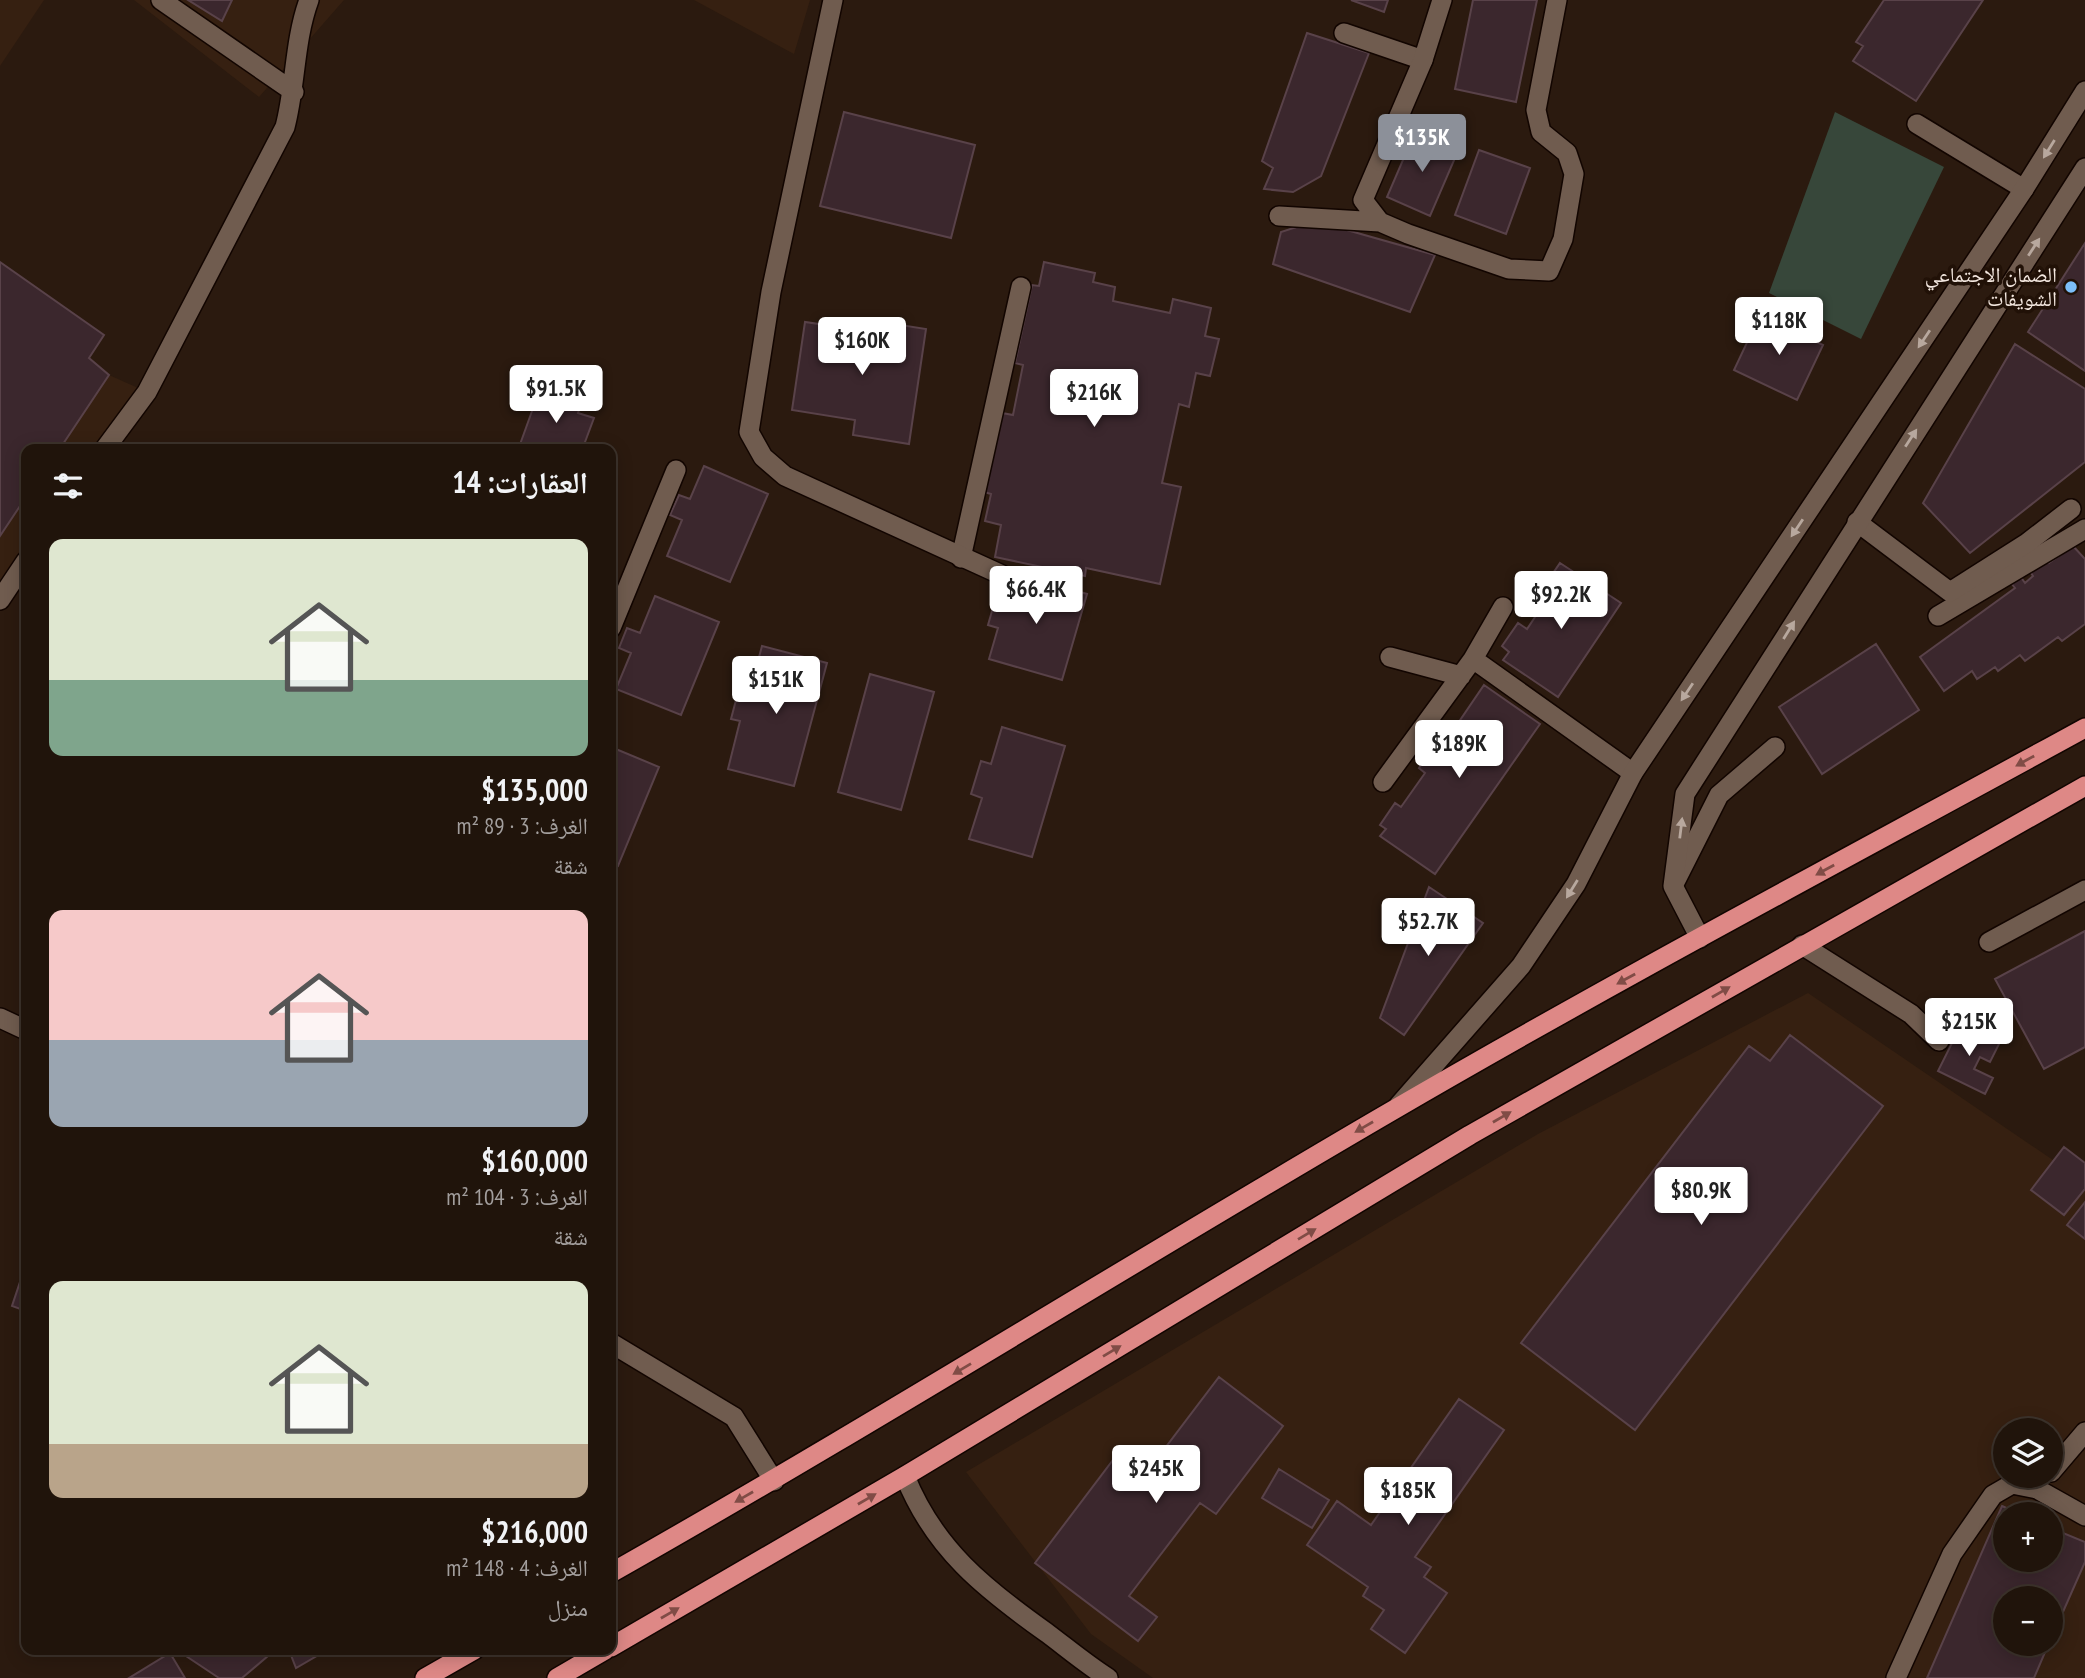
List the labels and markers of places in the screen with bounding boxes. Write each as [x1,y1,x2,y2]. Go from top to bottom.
pin: $135K [1373,114,1471,174]
place label: الضمان الاجتماعي الشويفات [1925,261,2057,312]
marker: الضمان الاجتماعي الشويفات [2063,279,2079,295]
pin: $118K [1730,298,1828,357]
pin: $160K [813,318,911,377]
pin: $91.5K [499,366,613,425]
pin: $216K [1045,370,1143,429]
pin: $66.4K [979,566,1093,626]
pin: $92.2K [1504,572,1618,631]
pin: $151K [727,656,825,716]
pin: $189K [1410,720,1508,780]
pin: $52.7K [1371,898,1485,958]
pin: $215K [1920,998,2018,1058]
pin: $80.9K [1644,1168,1758,1227]
pin: $245K [1107,1446,1205,1505]
pin: $185K [1359,1468,1457,1527]

